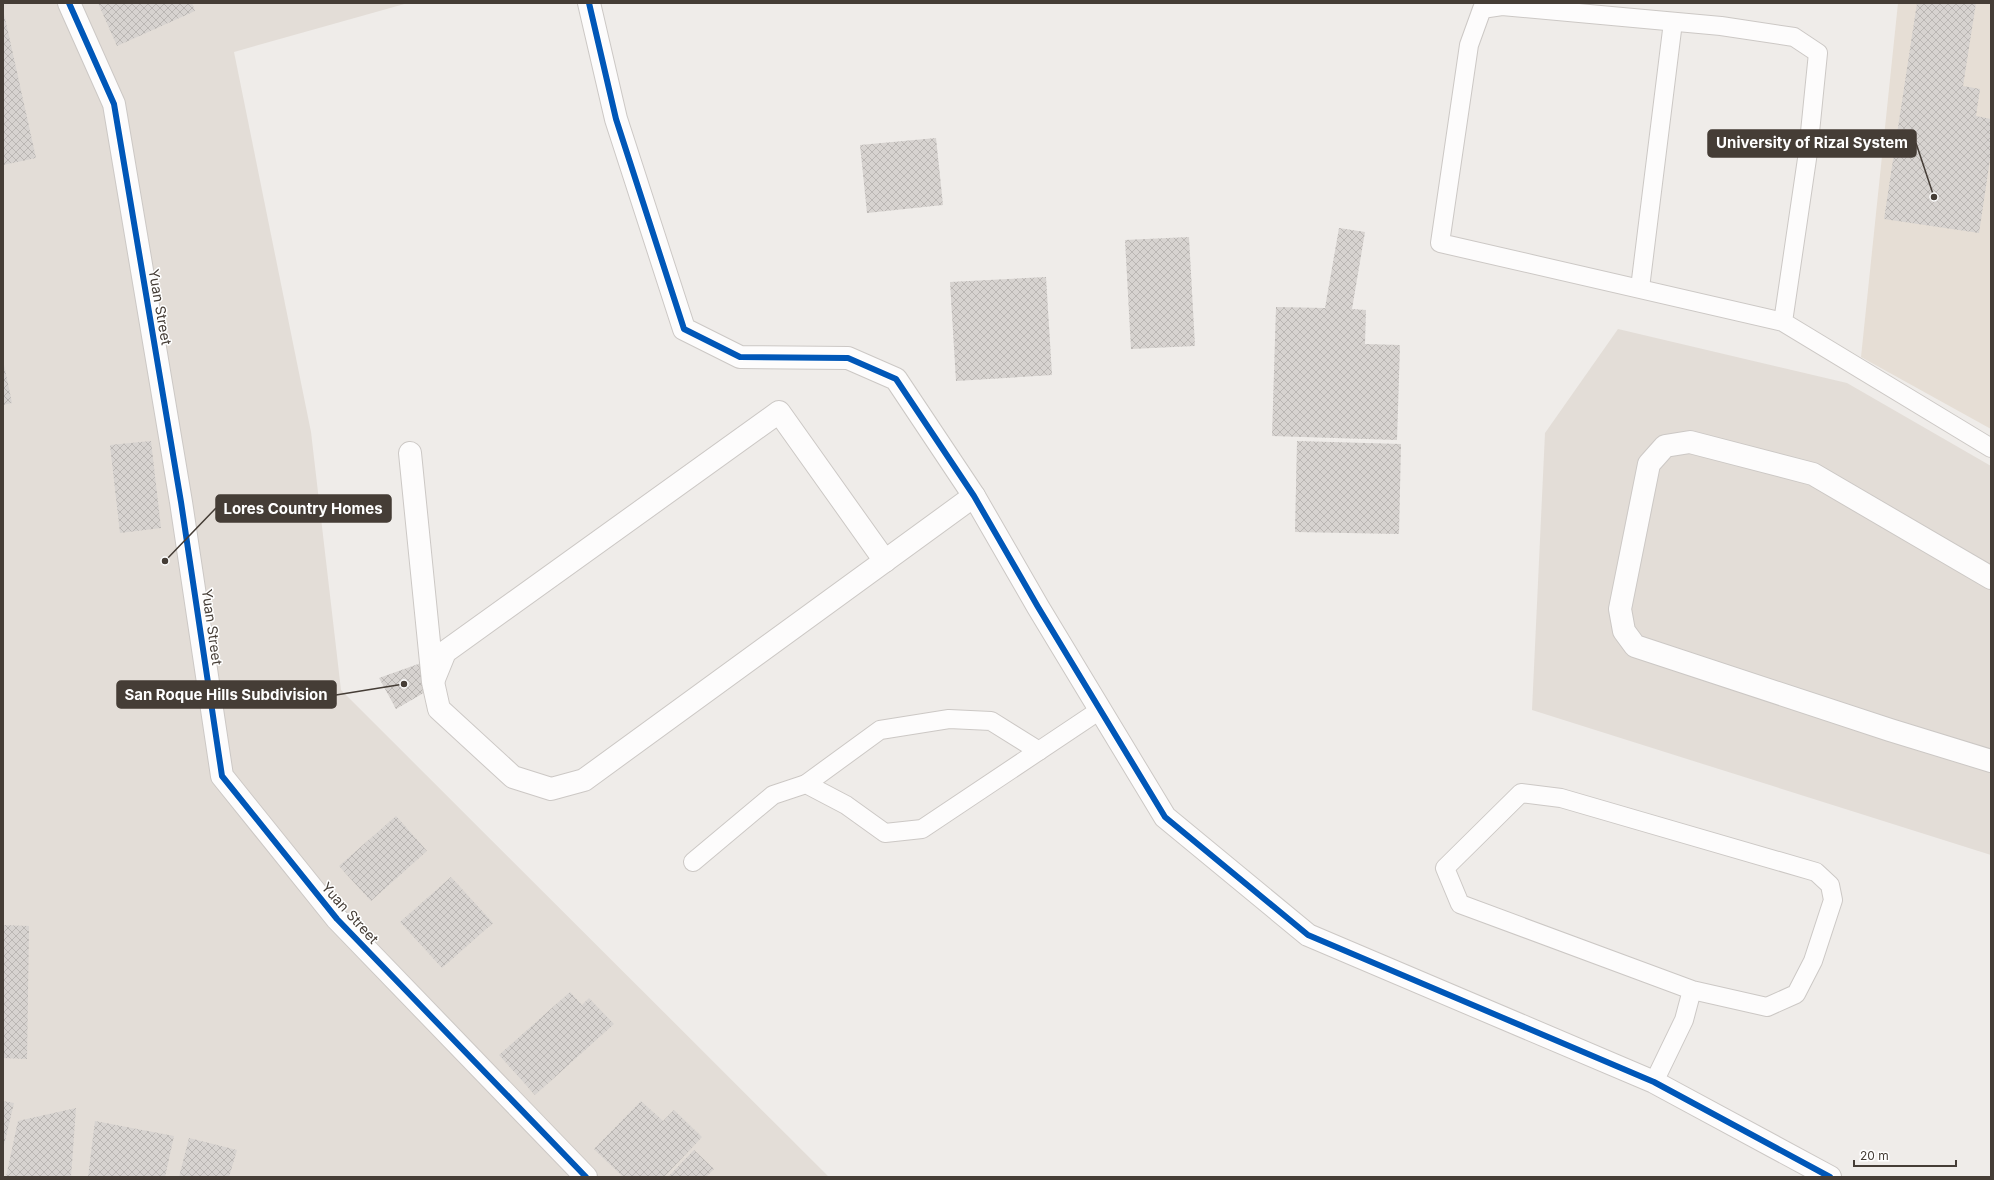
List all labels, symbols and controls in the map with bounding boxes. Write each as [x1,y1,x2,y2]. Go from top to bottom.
callout: University of Rizal System [1708,130,1916,157]
text: University of Rizal System [1716,133,1908,152]
street label: Yuan Street [145,268,176,347]
callout: Lores Country Homes [216,495,391,522]
text: Lores Country Homes [223,499,383,518]
street label: Yuan Street [199,588,226,667]
callout: San Roque Hills Subdivision [117,681,336,708]
text: San Roque Hills Subdivision [124,685,328,704]
street label: Yuan Street [318,878,383,947]
scale bar [1854,1142,1956,1168]
text: 20 m [1860,1148,1889,1163]

